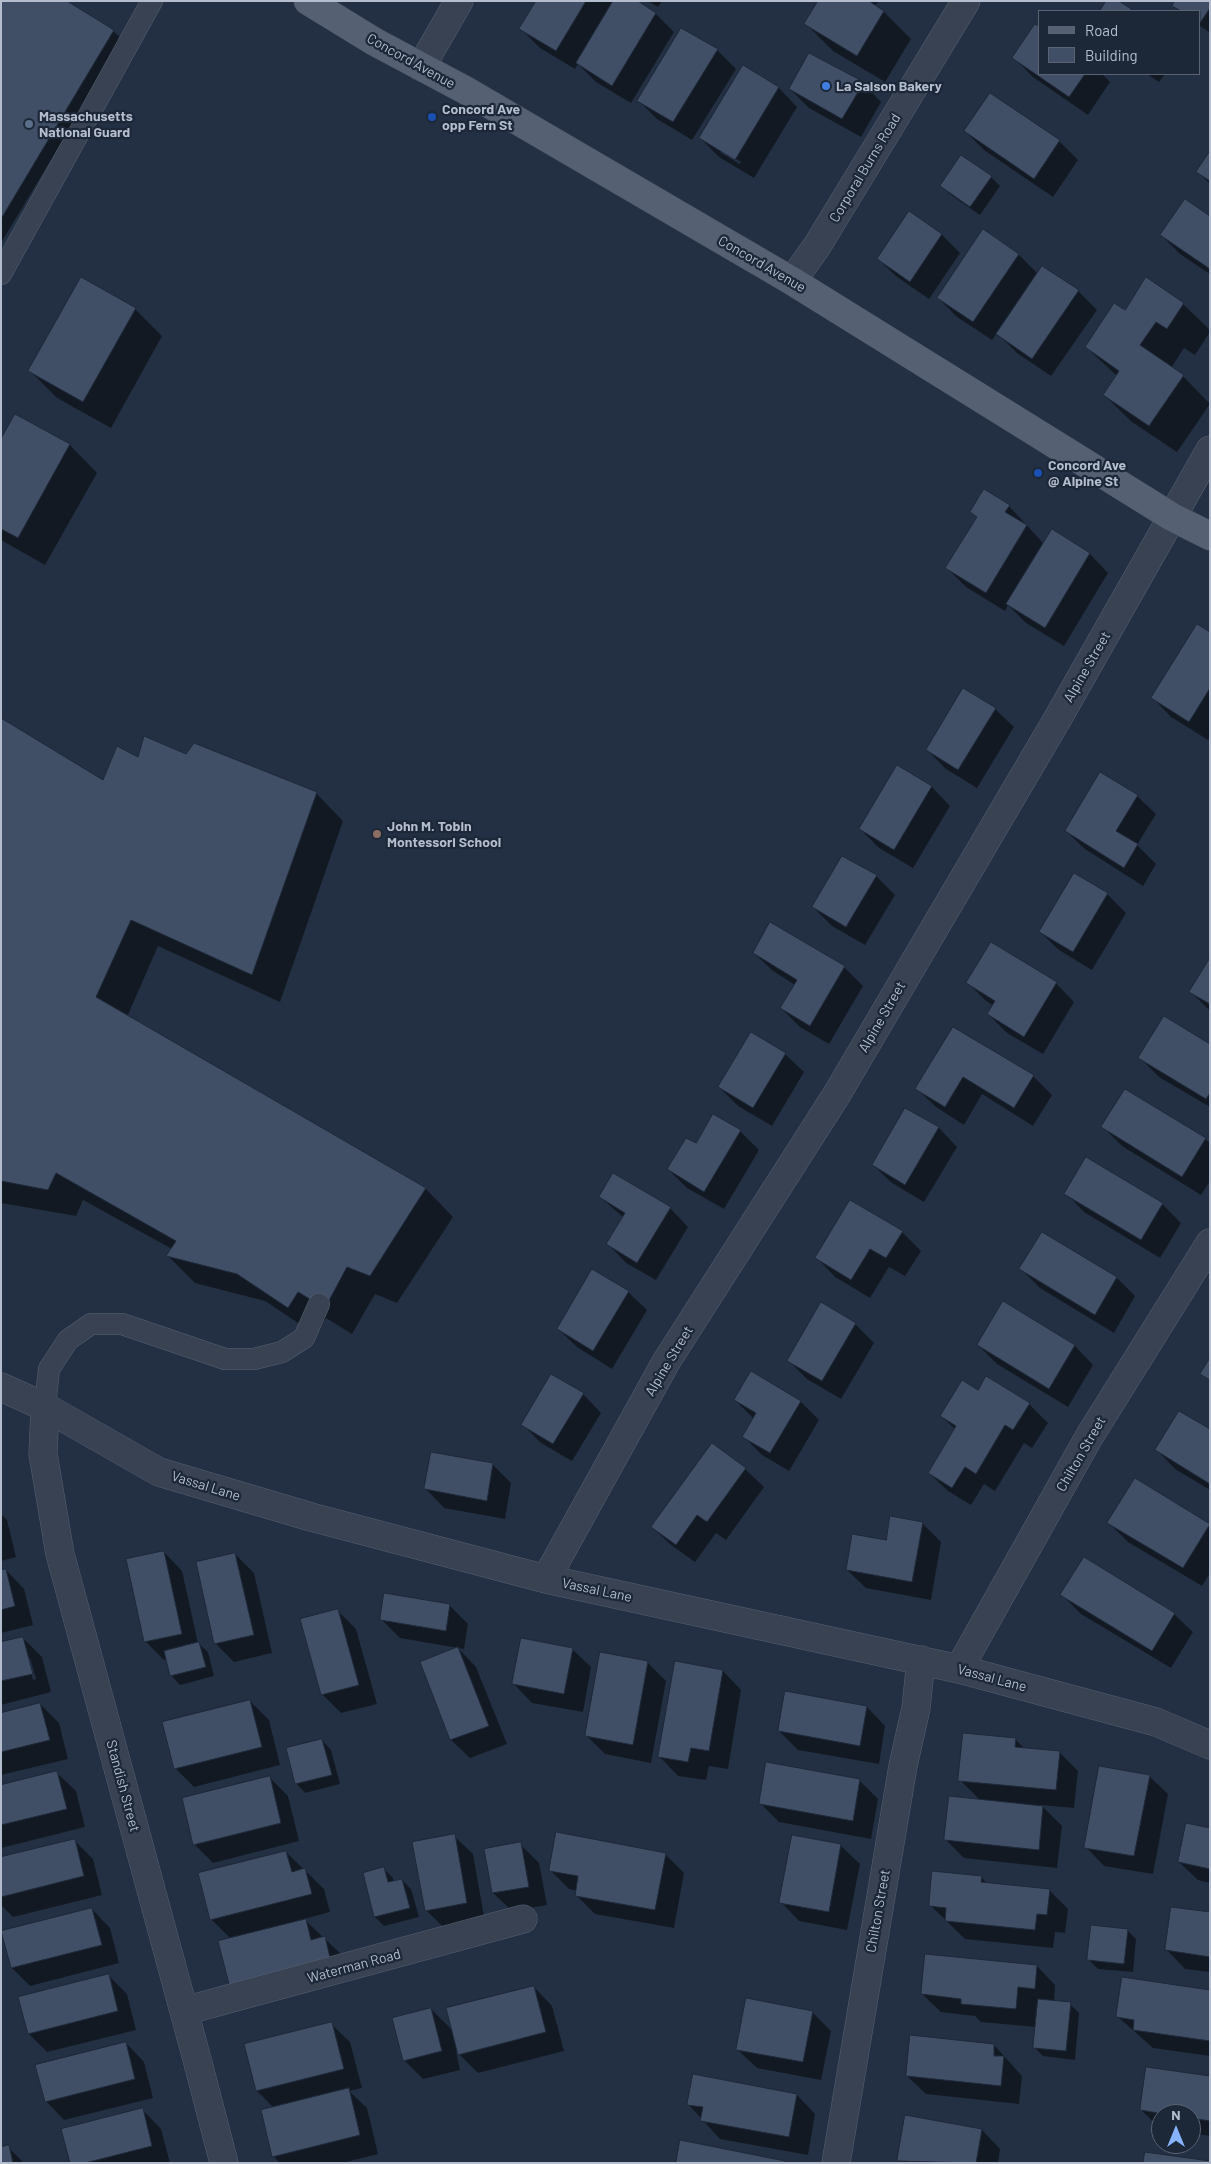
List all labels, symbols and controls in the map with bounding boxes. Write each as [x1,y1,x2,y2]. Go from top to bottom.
legend [1038,10,1201,75]
text: Road [1085,21,1118,39]
street label: Concord Avenue [364,30,458,92]
text: Building [1085,46,1138,64]
place label: La Saison Bakery [836,78,942,94]
marker: La Saison Bakery [820,80,832,92]
place label: Concord Ave opp Fern St [442,101,520,134]
place label: Massachusetts National Guard [39,108,133,140]
marker: Concord Ave opp Fern St [426,111,438,123]
street label: Corporal Burns Road [826,111,904,225]
marker: Massachusetts National Guard [23,118,35,130]
street label: Concord Avenue [715,232,809,296]
place label: Concord Ave @ Alpine St [1048,457,1126,490]
marker: Concord Ave @ Alpine St [1032,467,1044,479]
street label: Alpine Street [1060,629,1114,705]
place label: John M. Tobin Montessori School [387,818,501,850]
marker: John M. Tobin Montessori School [371,828,383,840]
street label: Alpine Street [855,979,909,1055]
street label: Alpine Street [641,1323,697,1399]
street label: Chilton Street [1053,1413,1109,1495]
street label: Vassal Lane [170,1468,242,1504]
street label: Vassal Lane [560,1574,634,1606]
street label: Vassal Lane [955,1661,1029,1695]
street label: Standish Street [103,1738,143,1834]
street label: Chilton Street [862,1868,894,1954]
street label: Waterman Road [305,1945,403,1987]
north arrow [1151,2104,1201,2154]
text: N [1171,2106,1181,2123]

